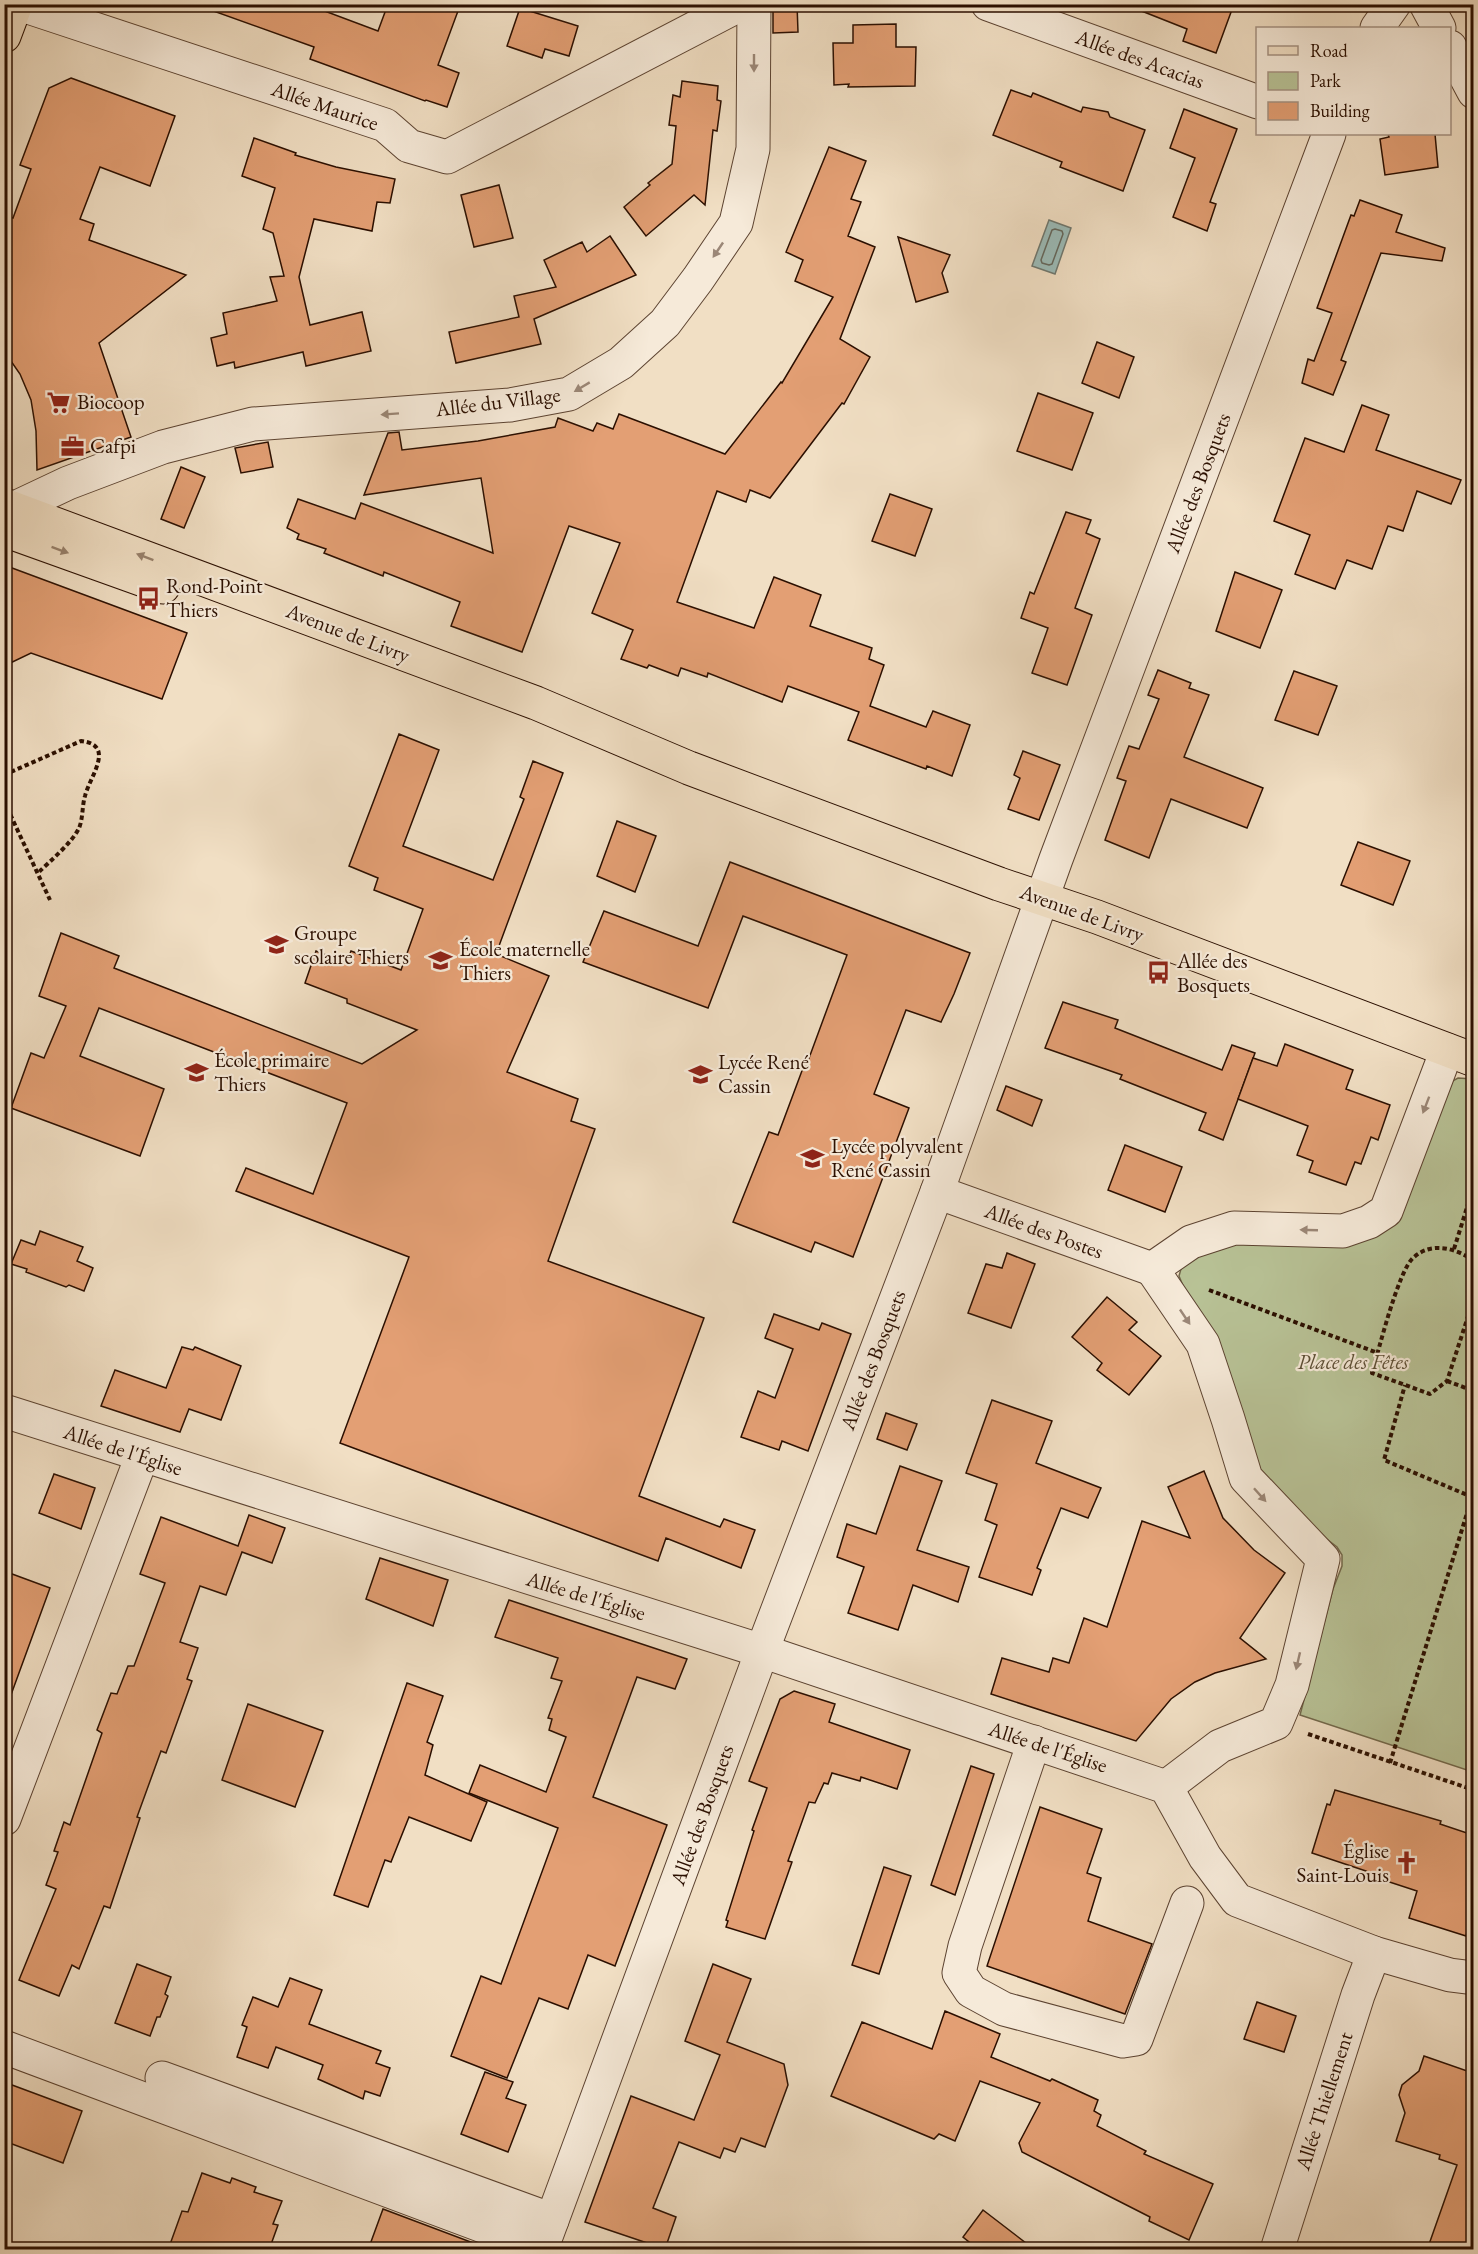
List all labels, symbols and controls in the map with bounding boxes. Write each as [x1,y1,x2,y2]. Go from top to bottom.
street label: Allée des Acacias [1071,22,1208,94]
legend [1256,27,1451,135]
text: Road [1310,39,1349,62]
one-way arrow [749,53,759,72]
text: Park [1310,69,1341,92]
street label: Allée Maurice [267,74,382,136]
text: Building [1310,99,1370,122]
one-way arrow [712,242,723,259]
street label: Allée du Village [433,380,562,423]
one-way arrow [574,381,590,392]
place label: Biocoop [77,388,145,415]
supermarket icon: Biocoop [46,389,72,415]
one-way arrow [381,409,400,418]
street label: Allée des Bosquets [1158,409,1237,558]
place label: Cafpi [90,432,136,459]
office icon: Cafpi [59,433,85,459]
one-way arrow [51,545,69,555]
one-way arrow [136,551,154,561]
place label: Rond-Point Thiers [166,572,263,623]
bus stop icon: Rond-Point Thiers [135,585,161,611]
street label: Avenue de Livry [282,596,415,669]
street label: Avenue de Livry [1015,877,1149,948]
place label: Groupe scolaire Thiers [294,919,409,970]
school or university icon: Groupe scolaire Thiers [263,932,289,958]
place label: École maternelle Thiers [459,935,590,986]
place label: Allée des Bosquets [1176,947,1250,998]
school or university icon: École maternelle Thiers [428,948,454,974]
bus stop icon: Allée des Bosquets [1146,960,1172,986]
place label: École primaire Thiers [214,1046,329,1097]
place label: Lycée René Cassin [718,1048,809,1099]
school or university icon: École primaire Thiers [183,1059,209,1085]
school or university icon: Lycée René Cassin [687,1061,713,1087]
one-way arrow [1421,1097,1431,1115]
place label: Lycée polyvalent René Cassin [831,1132,963,1183]
school or university icon: Lycée polyvalent René Cassin [800,1145,826,1171]
street label: Allée des Postes [980,1196,1107,1265]
one-way arrow [1300,1226,1319,1235]
street label: Allée des Bosquets [833,1286,912,1435]
one-way arrow [1179,1309,1191,1325]
park label: Place des Fêtes [1298,1348,1409,1375]
street label: Allée de l'Église [59,1417,186,1481]
one-way arrow [1253,1487,1267,1502]
street label: Allée de l'Église [522,1564,649,1626]
one-way arrow [1292,1652,1302,1671]
street label: Allée de l'Église [984,1714,1111,1778]
street label: Allée des Bosquets [663,1741,740,1890]
place label: Église Saint-Louis [1297,1837,1389,1888]
church icon: Église Saint-Louis [1394,1850,1420,1876]
street label: Allée Thiellement [1288,2028,1359,2174]

